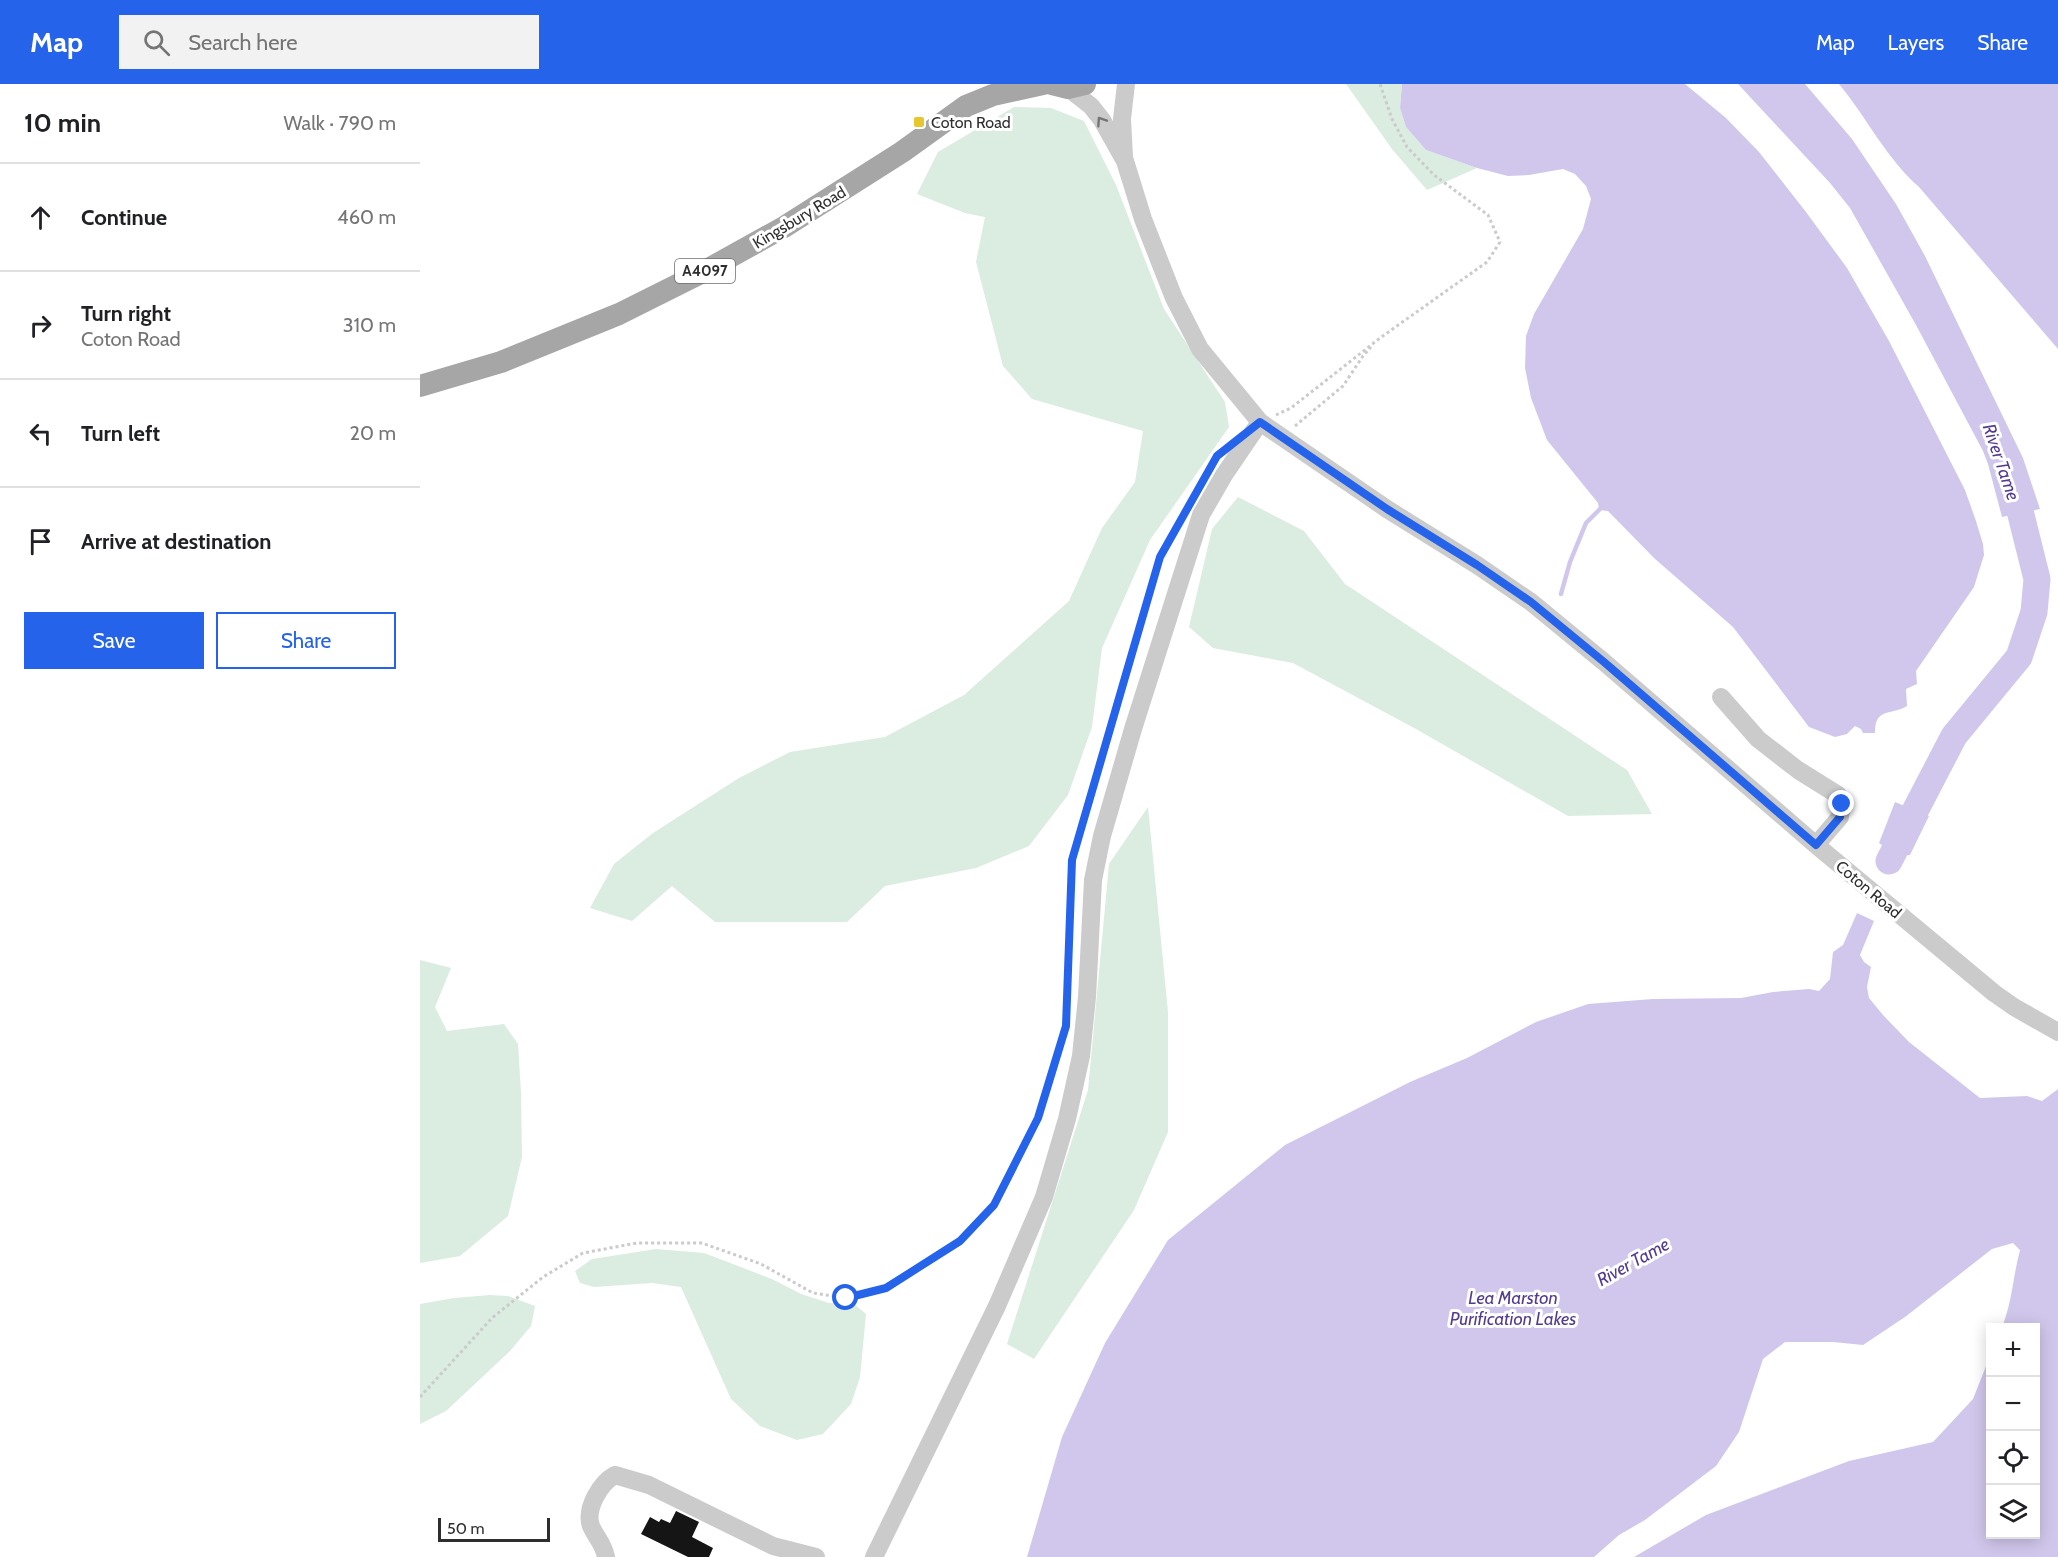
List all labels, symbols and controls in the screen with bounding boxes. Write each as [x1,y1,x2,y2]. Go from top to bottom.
search box [119,15,539,69]
text: Map [30,25,83,59]
icon: search [140,26,173,59]
text: Search here [188,29,297,56]
text: Map [1816,30,1855,55]
text: Layers [1888,30,1944,55]
text: Share [1977,30,2028,55]
text: 10 min [24,107,101,139]
text: Walk · 790 m [283,111,396,135]
place label: Coton Road [931,113,1011,132]
marker: Coton Road [912,115,926,129]
one-way arrow [1097,116,1108,127]
street label: Kingsbury Road [749,182,849,253]
icon: ahead [24,201,57,234]
text: Continue [81,204,167,231]
text: 460 m [337,205,396,229]
road number: A4097 [675,259,735,283]
text: Turn right [81,300,171,327]
icon: right [24,309,57,342]
text: 310 m [343,313,396,337]
text: Coton Road [81,327,181,351]
icon: left [24,417,57,450]
text: Turn left [81,420,160,447]
text: 20 m [350,421,396,445]
water label: River Tame [1978,421,2024,503]
icon: arrive [24,525,57,558]
text: Arrive at destination [81,528,271,555]
button: Save [24,612,204,669]
button: Share [216,612,396,669]
route end [1828,790,1854,816]
street label: Coton Road [1832,856,1905,922]
water label: River Tame [1593,1233,1673,1291]
route start [832,1284,858,1310]
water label: Lea Marston Purification Lakes [1450,1287,1576,1330]
map controls [1986,1323,2040,1539]
button: + [1986,1323,2040,1377]
button: − [1986,1377,2040,1431]
button: locate [1986,1431,2040,1485]
button: layers [1986,1485,2040,1539]
scale bar [438,1515,550,1542]
text: 50 m [447,1519,484,1538]

